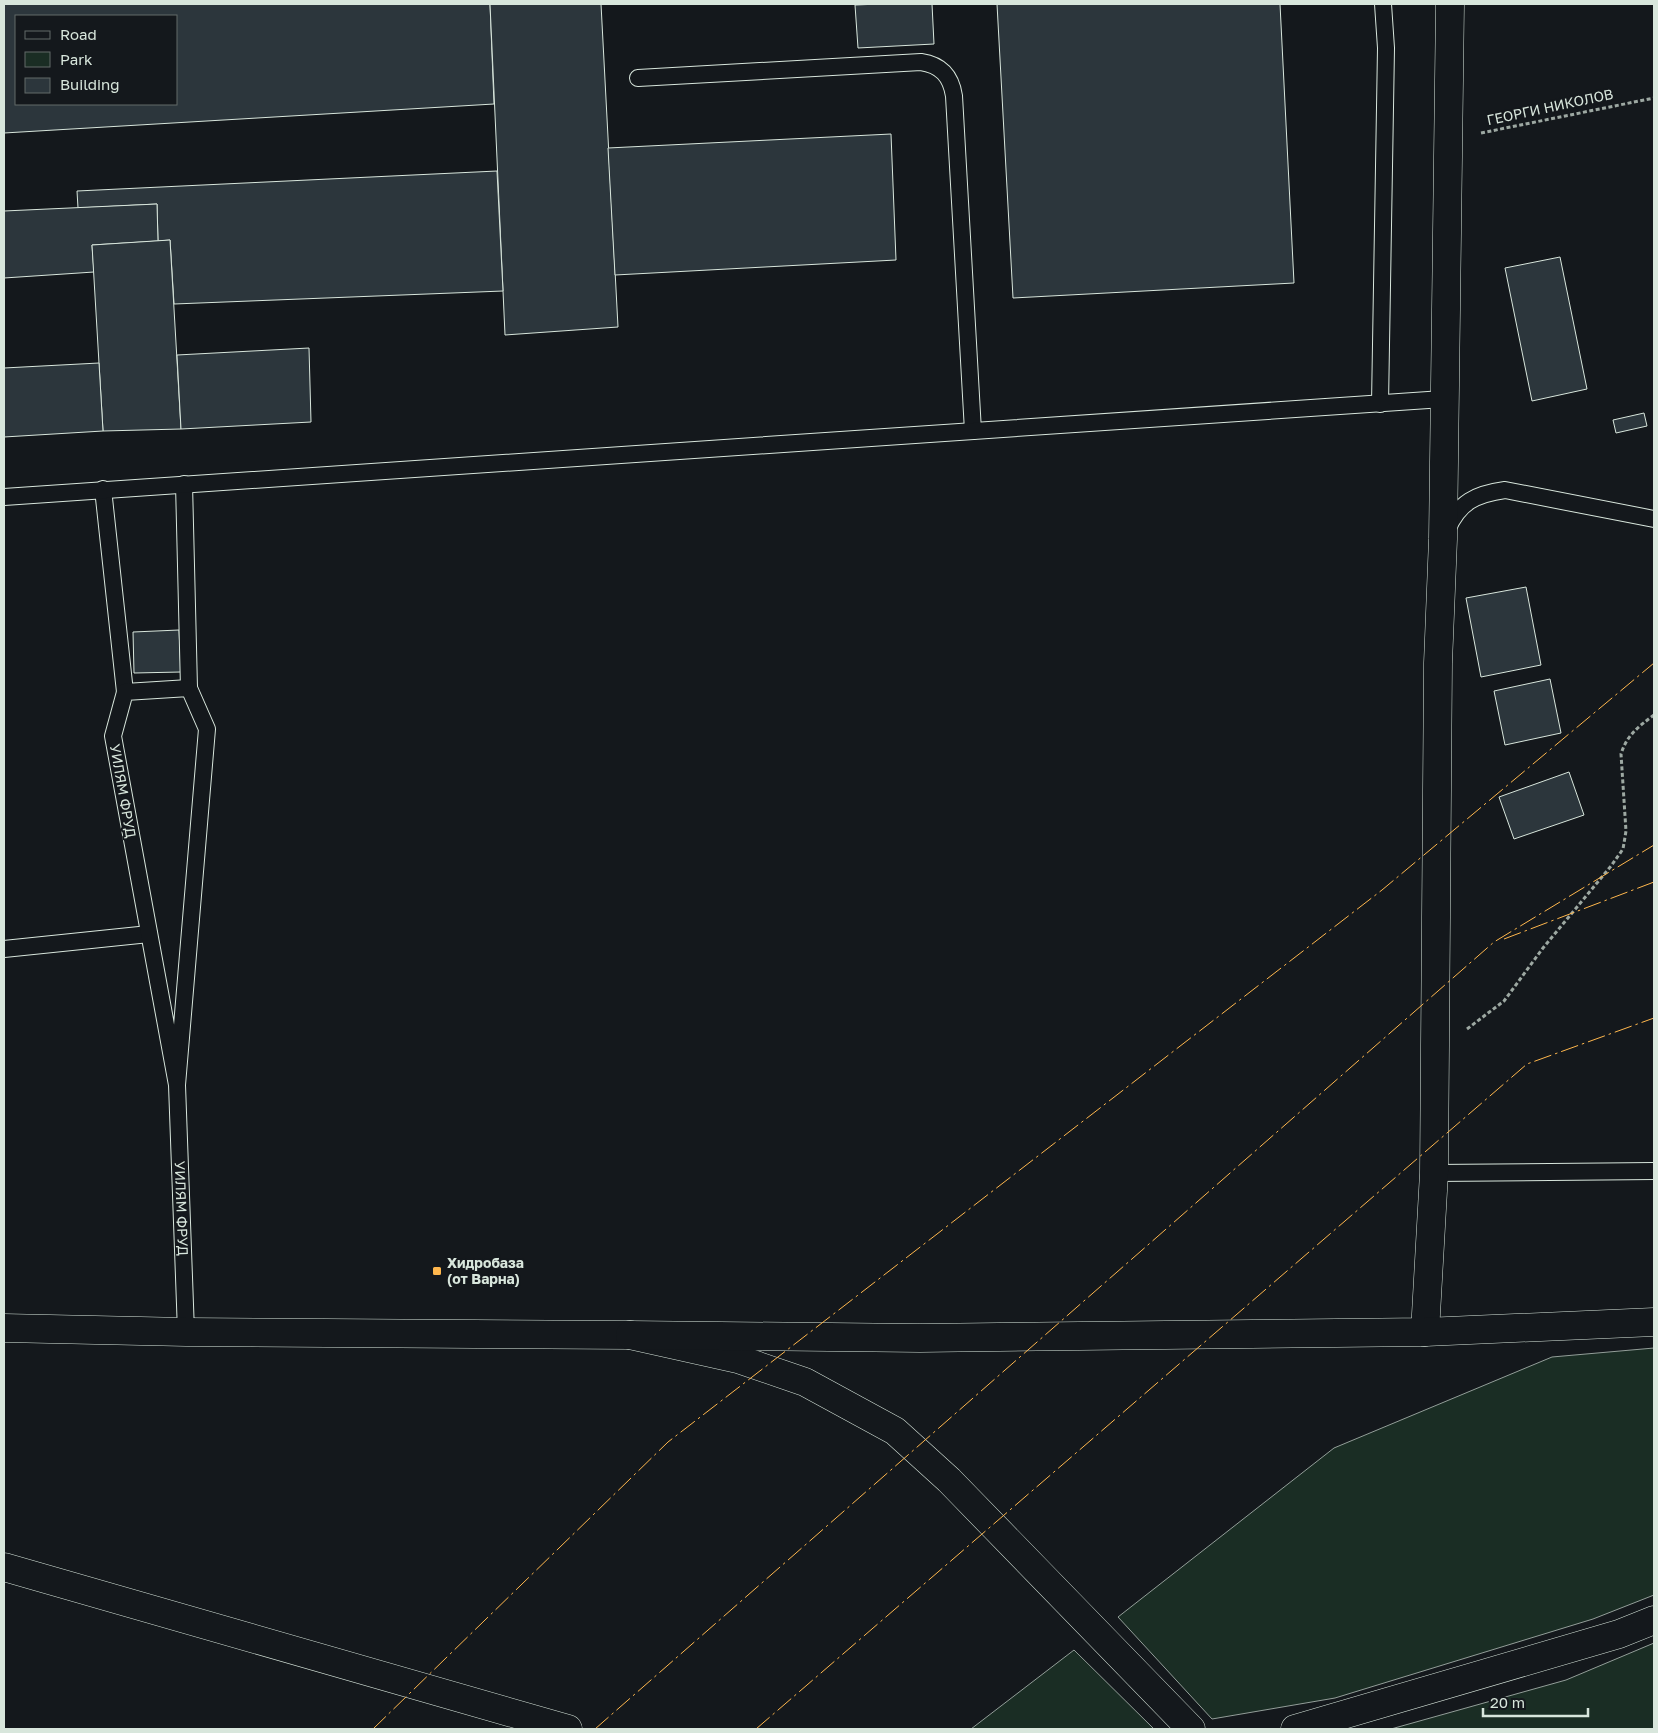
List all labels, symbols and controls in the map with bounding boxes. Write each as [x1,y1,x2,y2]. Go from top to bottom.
legend [15,15,178,105]
text: Road [60,25,97,43]
text: Park [60,50,93,68]
text: Building [60,75,120,93]
street label: ГЕОРГИ НИКОЛОВ [1485,85,1615,128]
street label: УИЛЯМ ФРУД [107,743,140,839]
street label: УИЛЯМ ФРУД [172,1161,192,1256]
place label: Хидробаза (от Варна) [447,1254,524,1287]
marker: Хидробаза (от Варна) [431,1265,443,1277]
scale bar [1483,1686,1588,1718]
text: 20 m [1490,1693,1525,1711]

